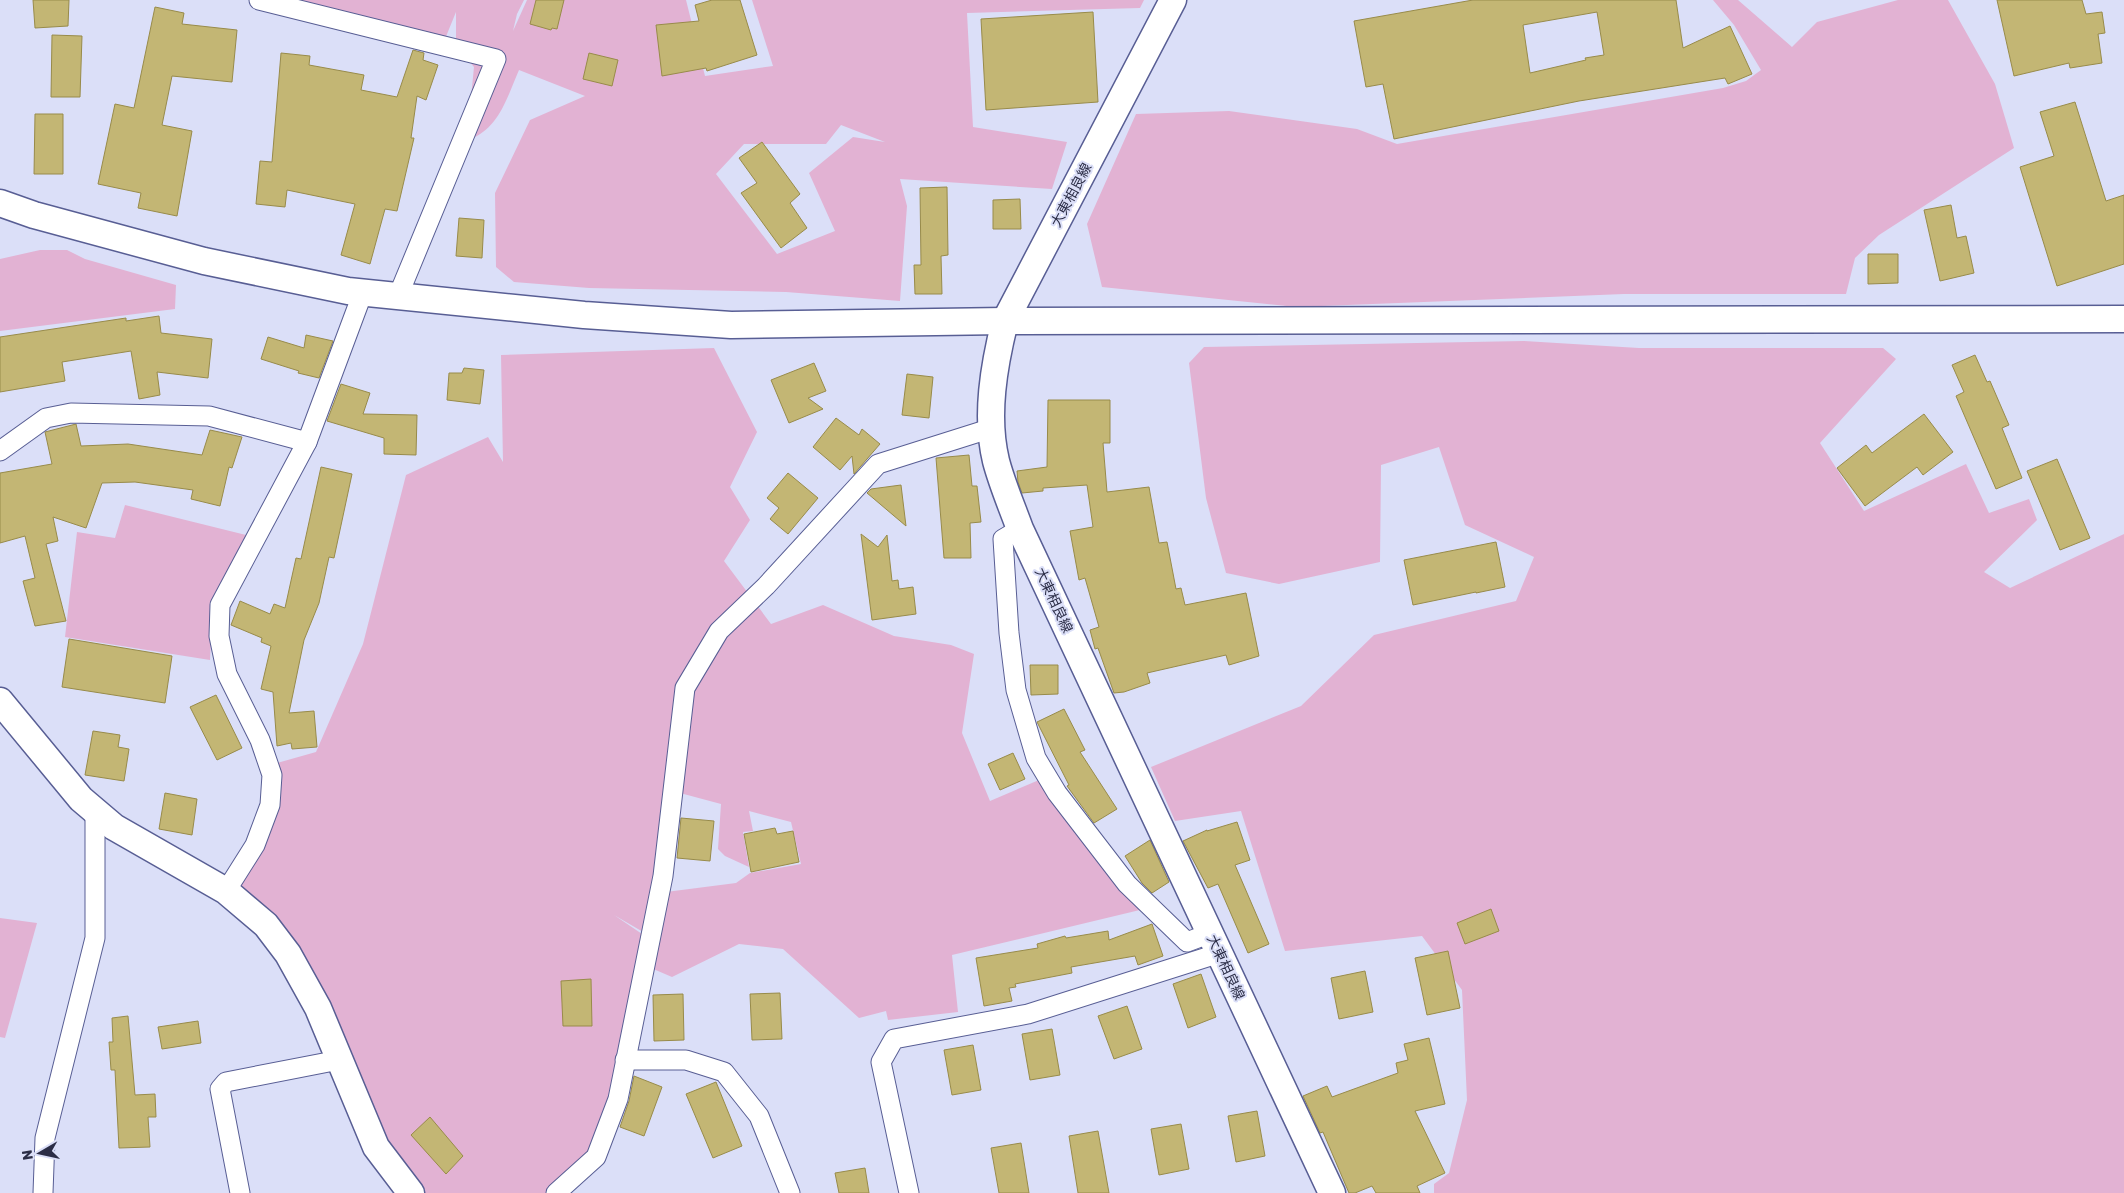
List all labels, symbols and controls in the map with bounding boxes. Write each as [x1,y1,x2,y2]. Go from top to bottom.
street label: 大東相良線 [1048,160,1095,230]
street label: 大東相良線 [1031,565,1076,636]
street label: 大東相良線 [1203,932,1248,1003]
north arrow [15,1128,65,1178]
text: N [18,1149,37,1161]

